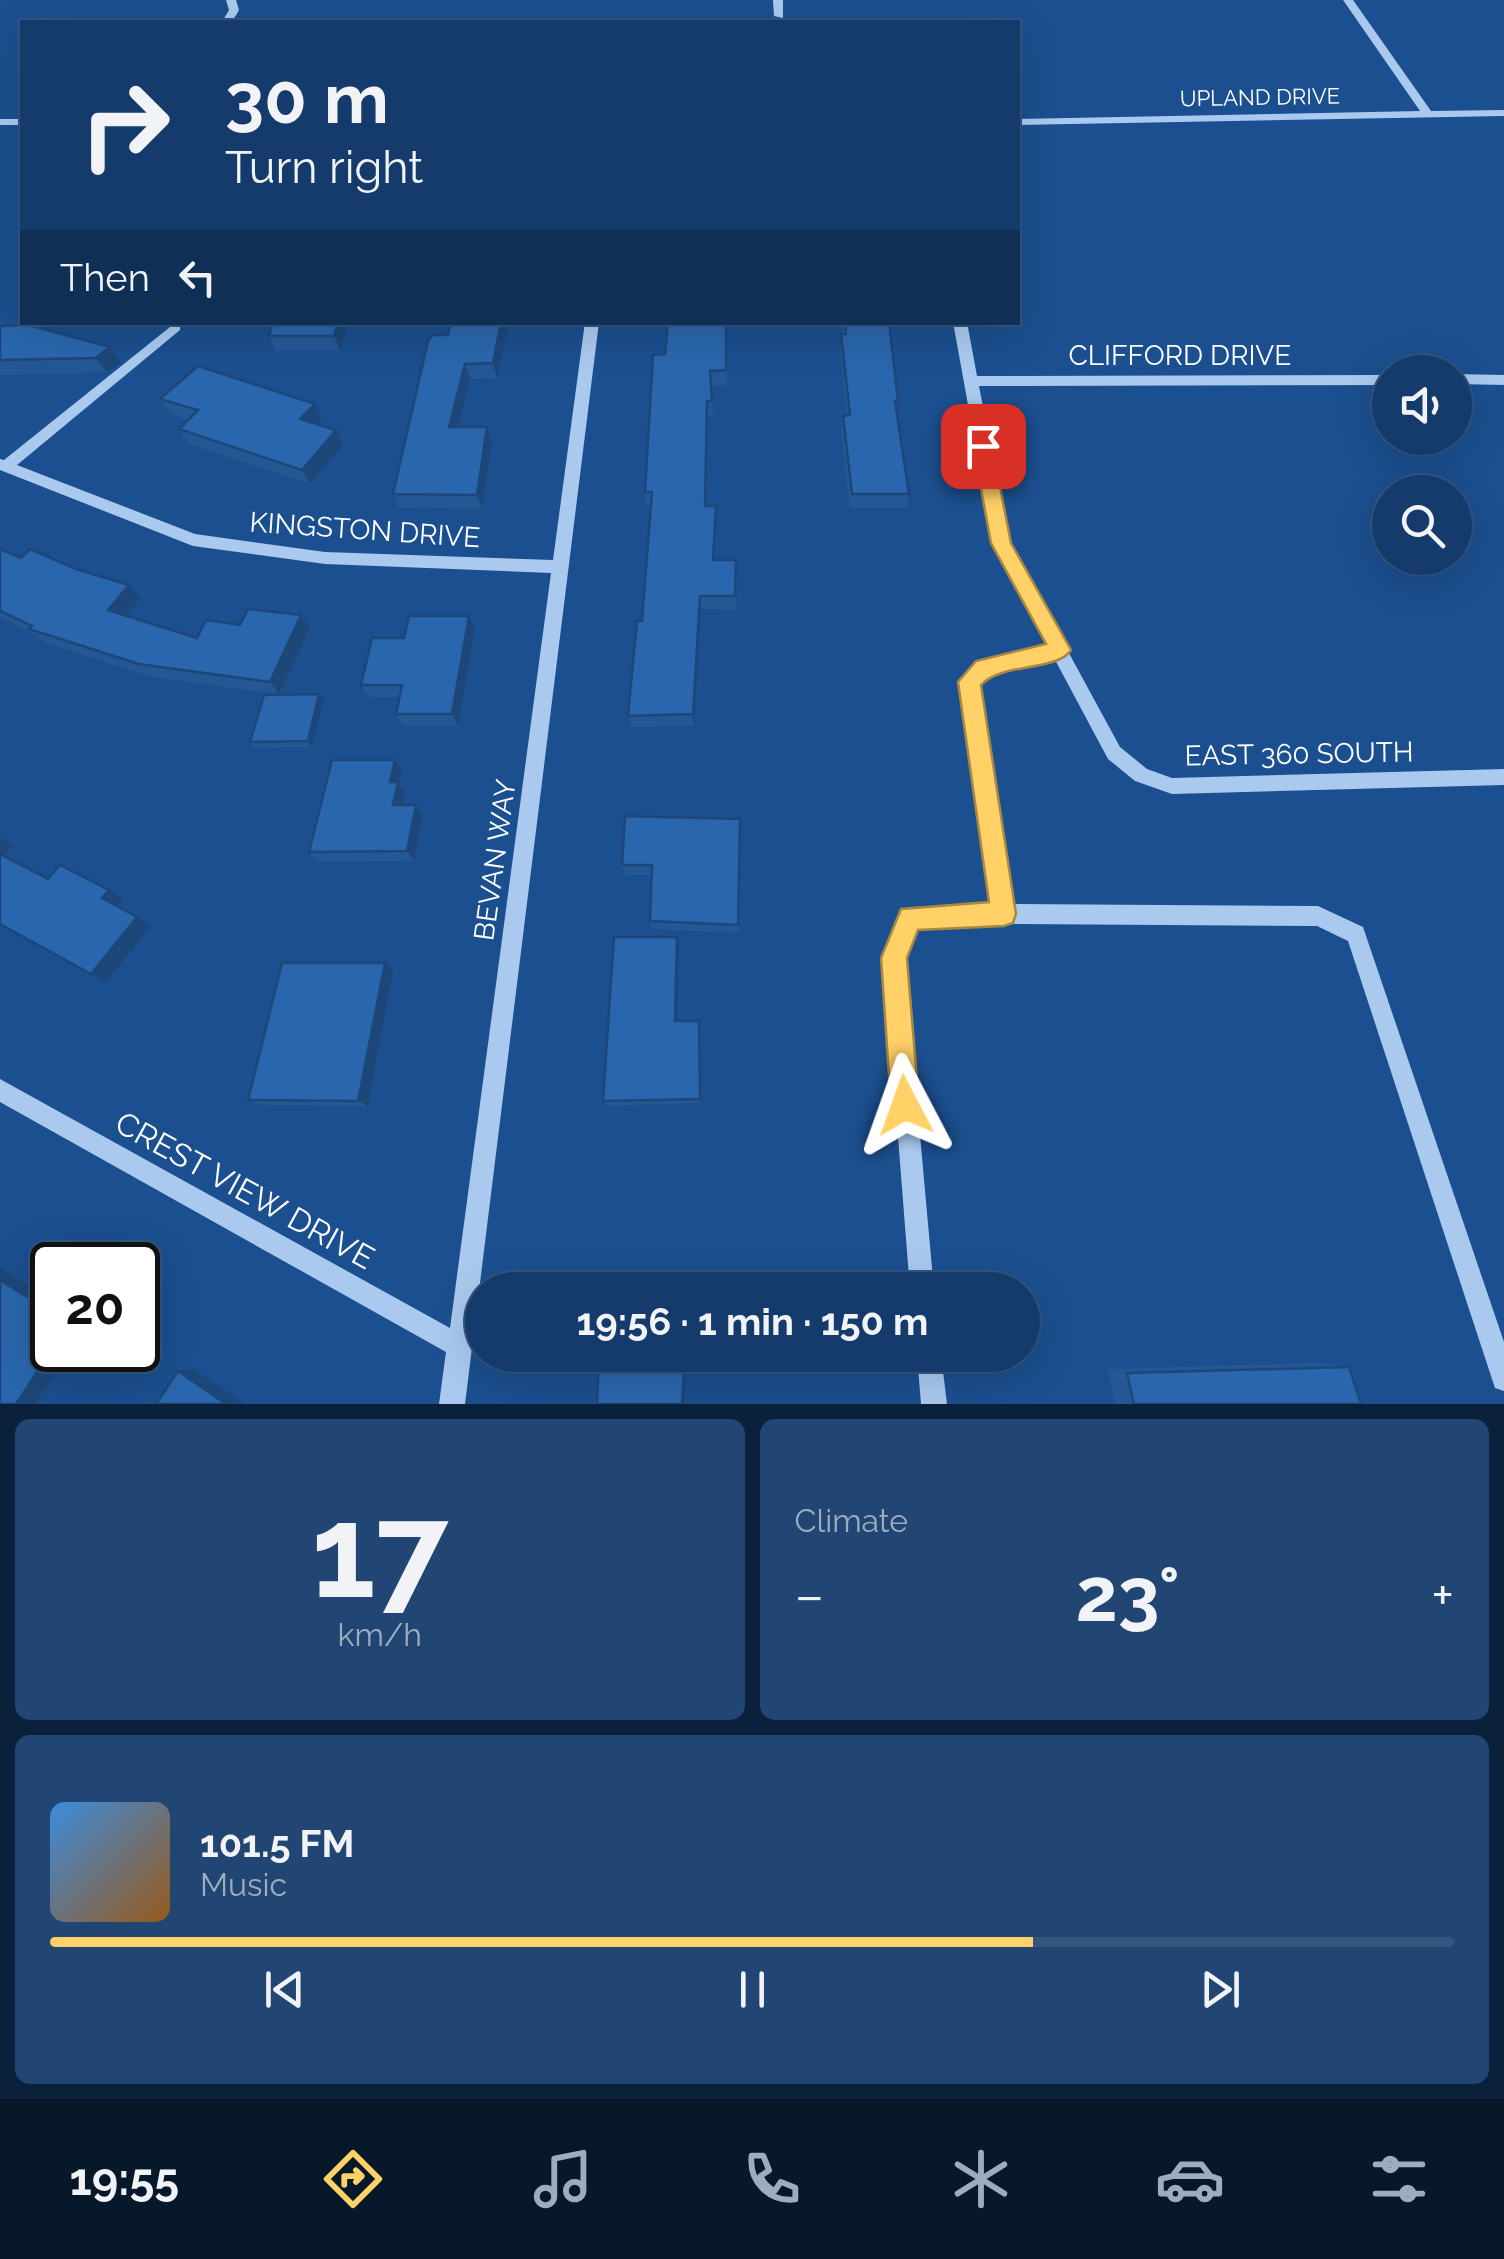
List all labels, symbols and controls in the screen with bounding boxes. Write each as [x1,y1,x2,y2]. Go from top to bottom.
text: 30 m [225,57,389,139]
icon: right [60,60,190,190]
street label: UPLAND DRIVE [1180,83,1340,111]
text: Turn right [225,141,423,194]
icon: left [170,250,225,305]
text: Then [60,255,150,300]
street label: CLIFFORD DRIVE [1069,339,1291,372]
map controls [1372,355,1472,575]
button: sound [1372,355,1472,455]
pin [941,404,1026,489]
icon: arrive [956,419,1011,474]
button: search [1372,475,1472,575]
street label: KINGSTON DRIVE [249,505,481,555]
street label: EAST 360 SOUTH [1184,736,1414,772]
street label: BEVAN WAY [467,777,523,943]
position arrow [853,1053,957,1157]
street label: CREST VIEW DRIVE [109,1104,381,1276]
speed limit sign: 20 [30,1242,160,1372]
text: 19:56 · 1 min · 150 m [577,1299,928,1344]
text: 17 [311,1475,448,1627]
text: Climate [795,1502,908,1539]
text: 23° [1076,1550,1180,1639]
text: − [795,1563,824,1628]
text: + [1431,1563,1454,1628]
text: km/h [338,1616,422,1653]
text: 101.5 FM [200,1821,354,1866]
text: Music [200,1866,287,1903]
icon: previous [257,1962,312,2017]
icon: pause [725,1962,780,2017]
icon: next [1193,1962,1248,2017]
icon: directions [318,2144,388,2214]
icon: music [528,2144,598,2214]
icon: phone [737,2144,807,2214]
icon: climate [946,2144,1016,2214]
icon: car [1155,2144,1225,2214]
icon: filters [1364,2144,1434,2214]
text: 19:55 [70,2153,179,2206]

